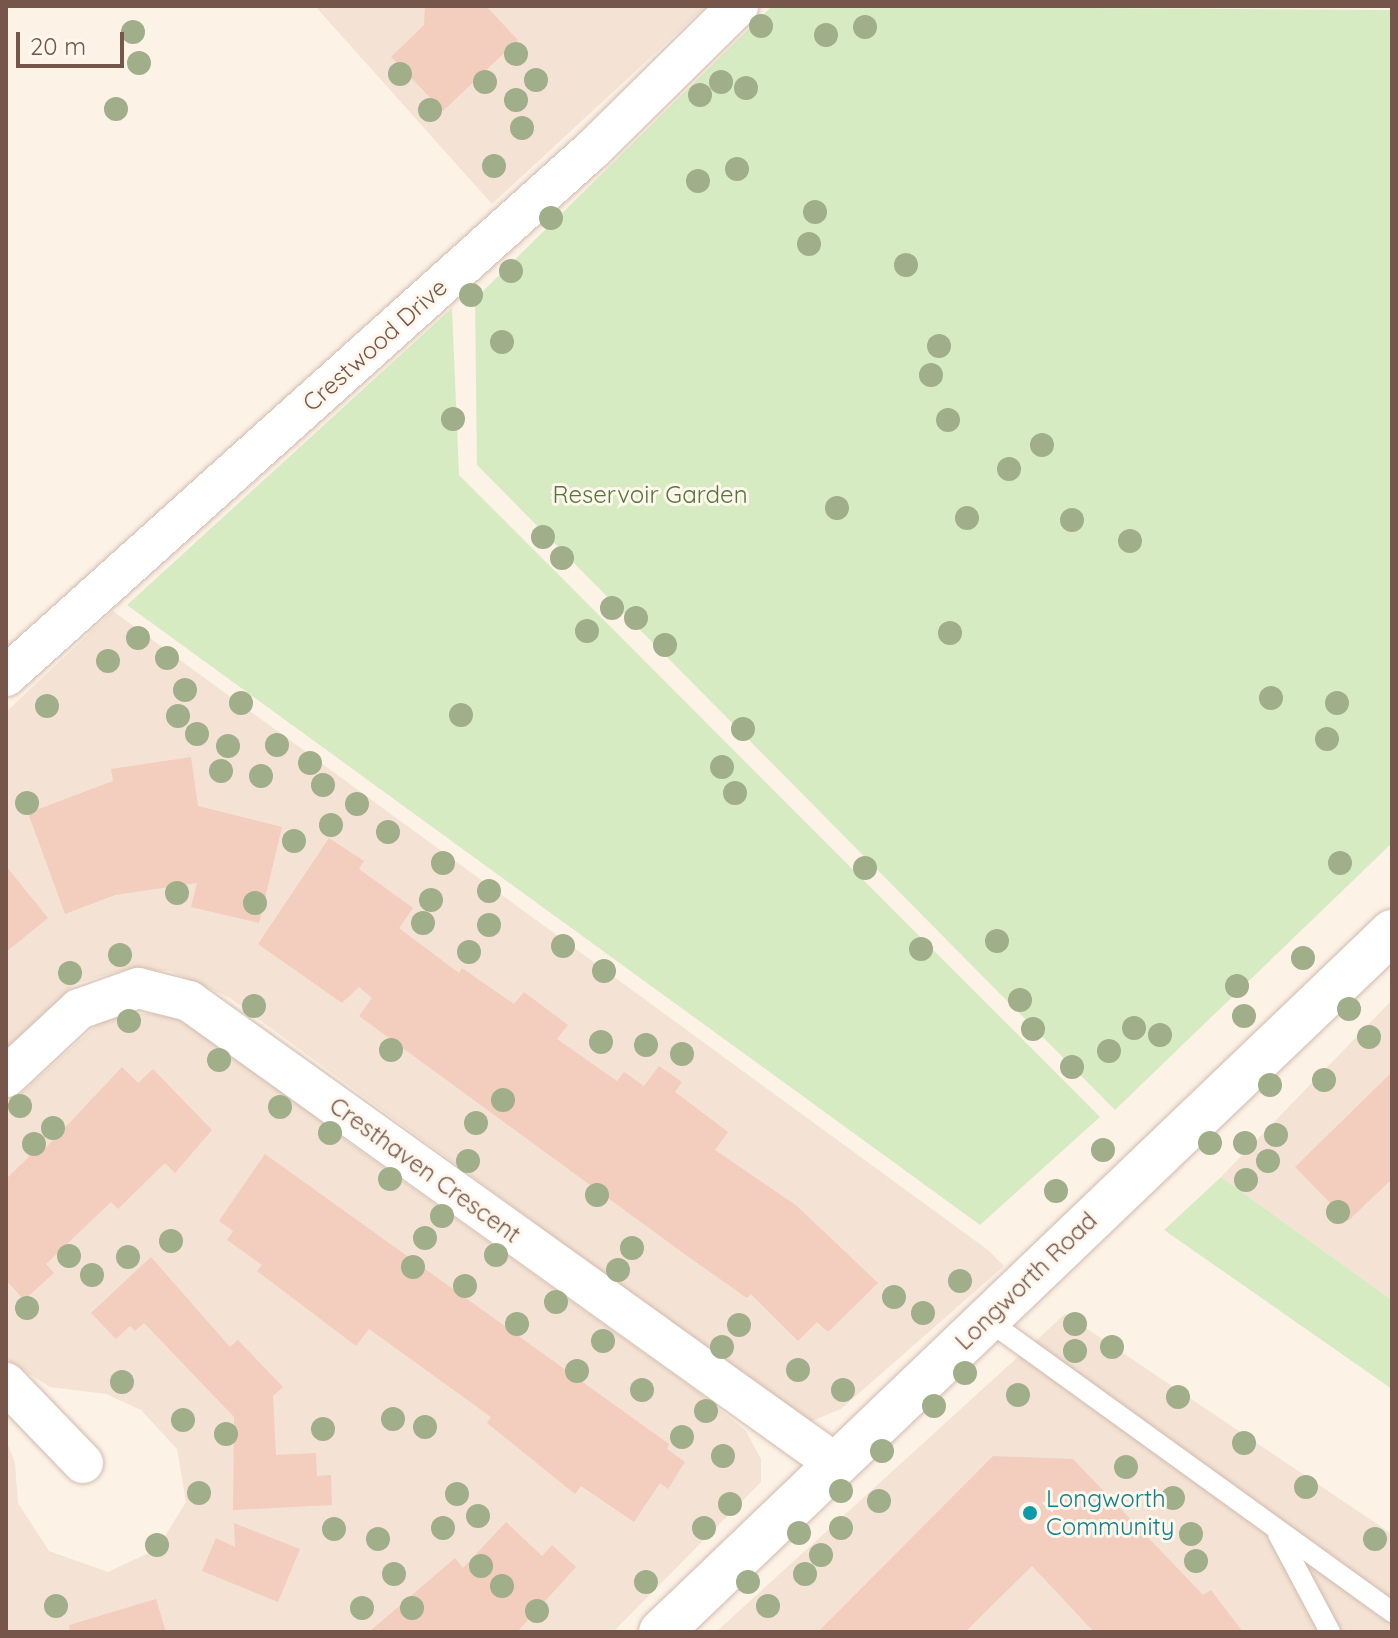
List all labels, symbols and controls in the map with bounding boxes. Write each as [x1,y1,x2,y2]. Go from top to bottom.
scale bar [20,16,128,66]
text: 20 m [30,31,86,61]
street label: Crestwood Drive [297,273,453,417]
park label: Reservoir Garden [552,481,748,509]
street label: Cresthaven Crescent [324,1091,526,1249]
street label: Longworth Road [949,1206,1103,1356]
place label: Longworth Community [1046,1485,1174,1541]
marker: Longworth Community [1021,1504,1039,1522]

